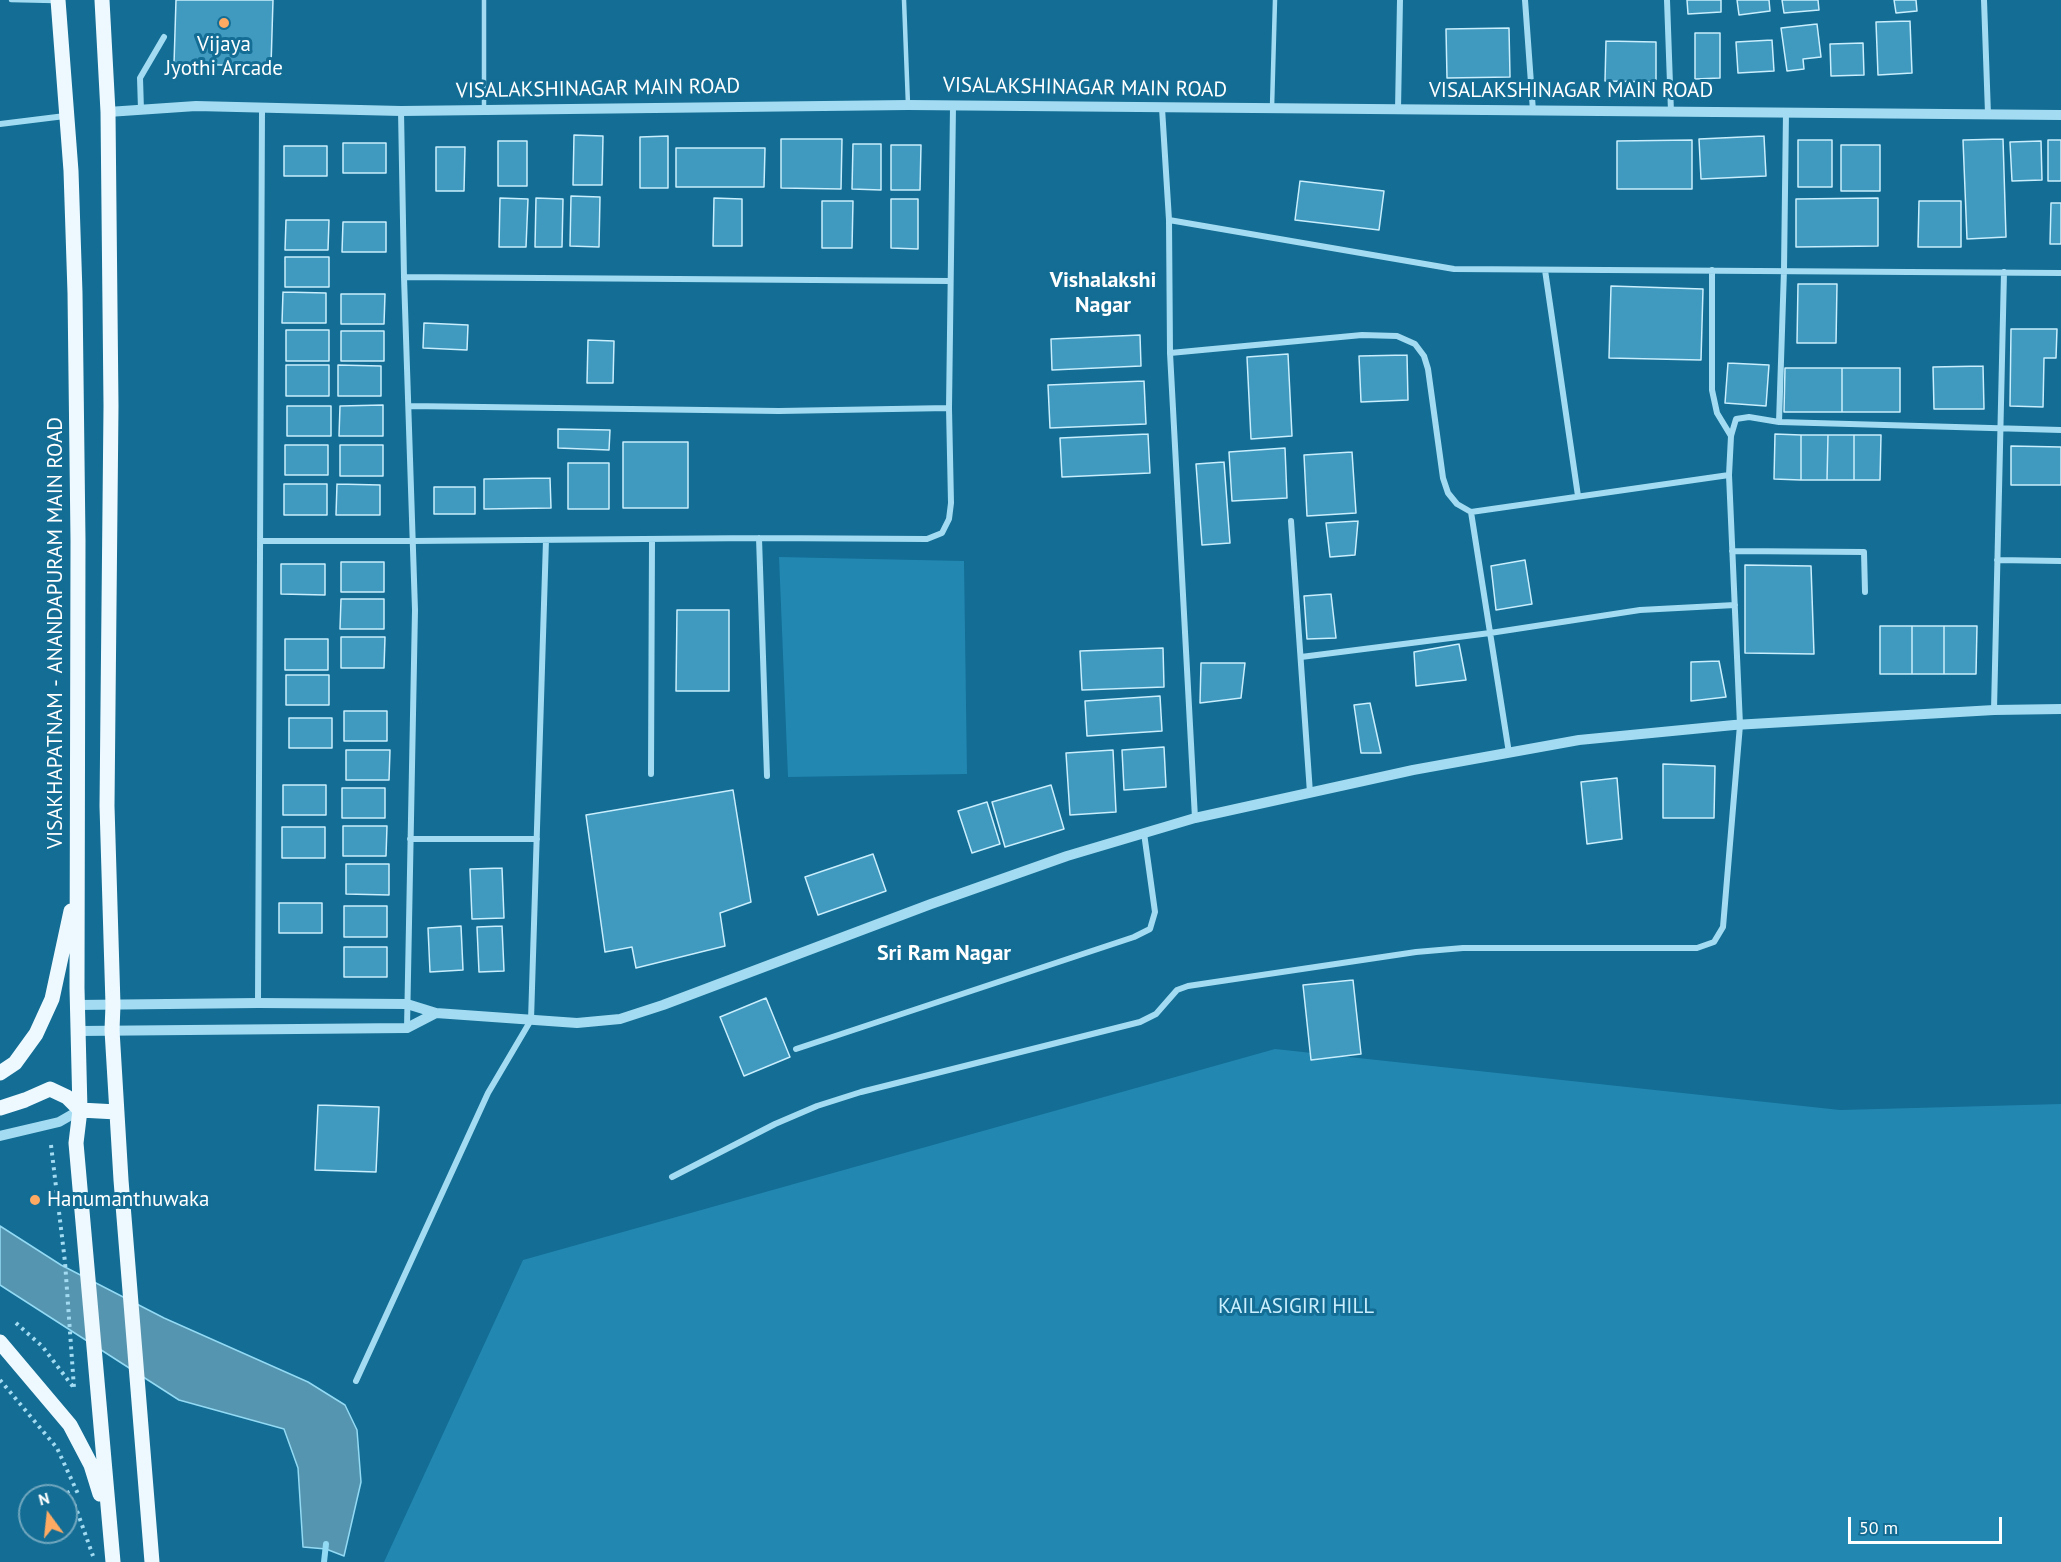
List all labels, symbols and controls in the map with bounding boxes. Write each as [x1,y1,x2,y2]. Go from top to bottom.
marker: Vijaya Jyothi Arcade [217,16,231,30]
place label: Vijaya Jyothi Arcade [165,32,283,82]
street label: VISALAKSHINAGAR MAIN ROAD [943,73,1227,103]
street label: VISALAKSHINAGAR MAIN ROAD [456,74,740,104]
street label: VISALAKSHINAGAR MAIN ROAD [1429,78,1713,104]
district label: Vishalakshi Nagar [1050,268,1156,320]
street label: VISAKHAPATNAM - ANANDAPURAM MAIN ROAD [43,417,69,849]
district label: Sri Ram Nagar [877,941,1011,967]
place label: Hanumanthuwaka [47,1187,210,1213]
marker: Hanumanthuwaka [28,1193,42,1207]
park label: KAILASIGIRI HILL [1218,1294,1374,1320]
north arrow [18,1484,78,1544]
text: N [36,1488,52,1510]
scale bar [1851,1505,2006,1543]
text: 50 m [1859,1516,1898,1539]

